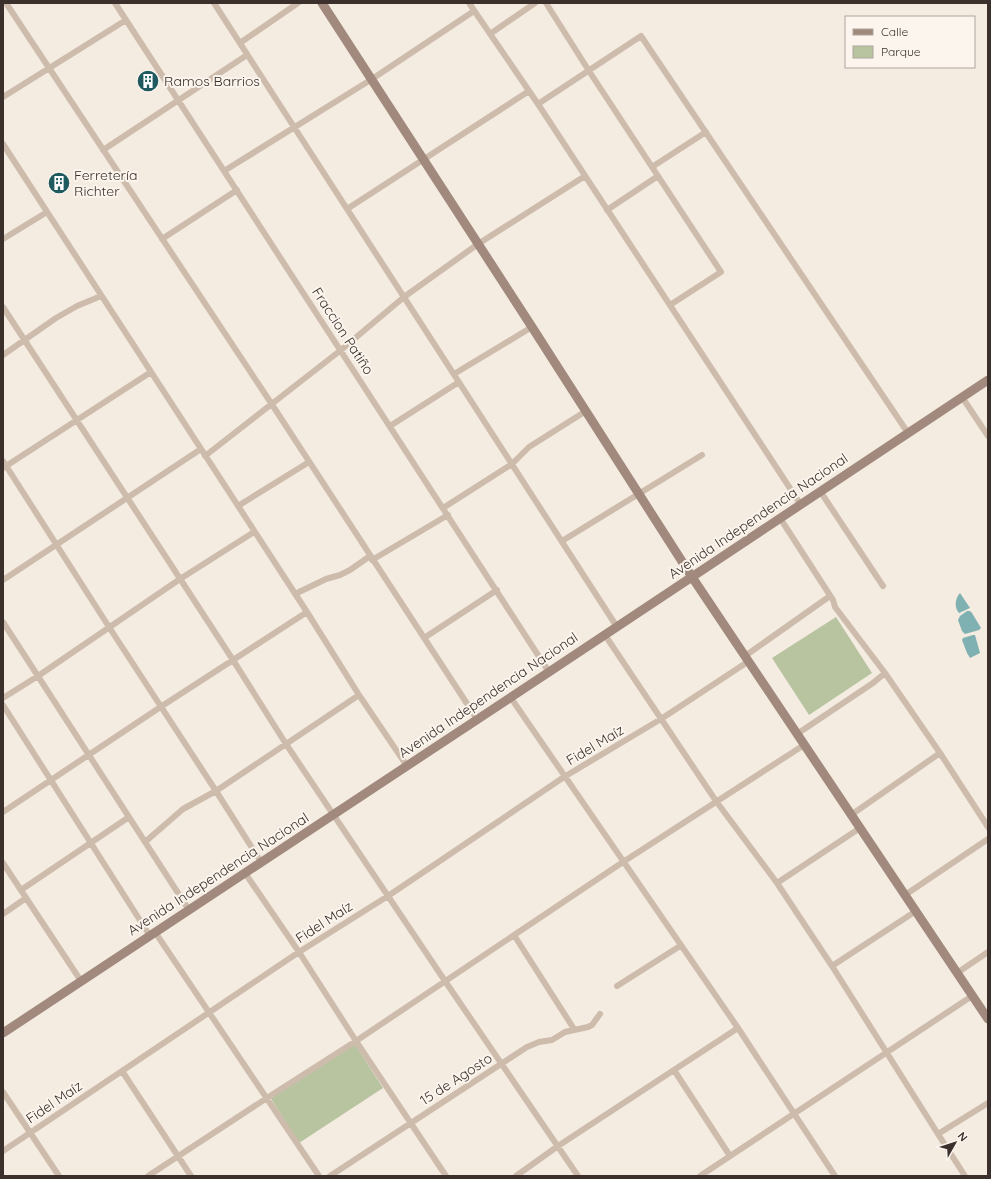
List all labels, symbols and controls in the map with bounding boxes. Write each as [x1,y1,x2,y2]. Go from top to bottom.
legend [845,16,975,68]
text: Calle [881,24,909,39]
text: Parque [881,44,921,59]
building icon: Ramos Barrios [135,68,161,94]
place label: Ramos Barrios [164,72,260,90]
place label: Ferretería Richter [74,166,137,200]
building icon: Ferretería Richter [46,170,72,196]
street label: Fraccion Patiño [308,284,378,378]
street label: Avenida Independencia Nacional [665,449,851,583]
street label: Avenida Independencia Nacional [395,628,581,762]
street label: Fidel Maíz [563,721,627,769]
street label: Avenida Independencia Nacional [124,809,312,939]
street label: Fidel Maíz [292,897,356,947]
street label: 15 de Agosto [416,1049,496,1109]
street label: Fidel Maíz [22,1076,86,1127]
north arrow [935,1123,975,1163]
text: N [955,1129,971,1144]

